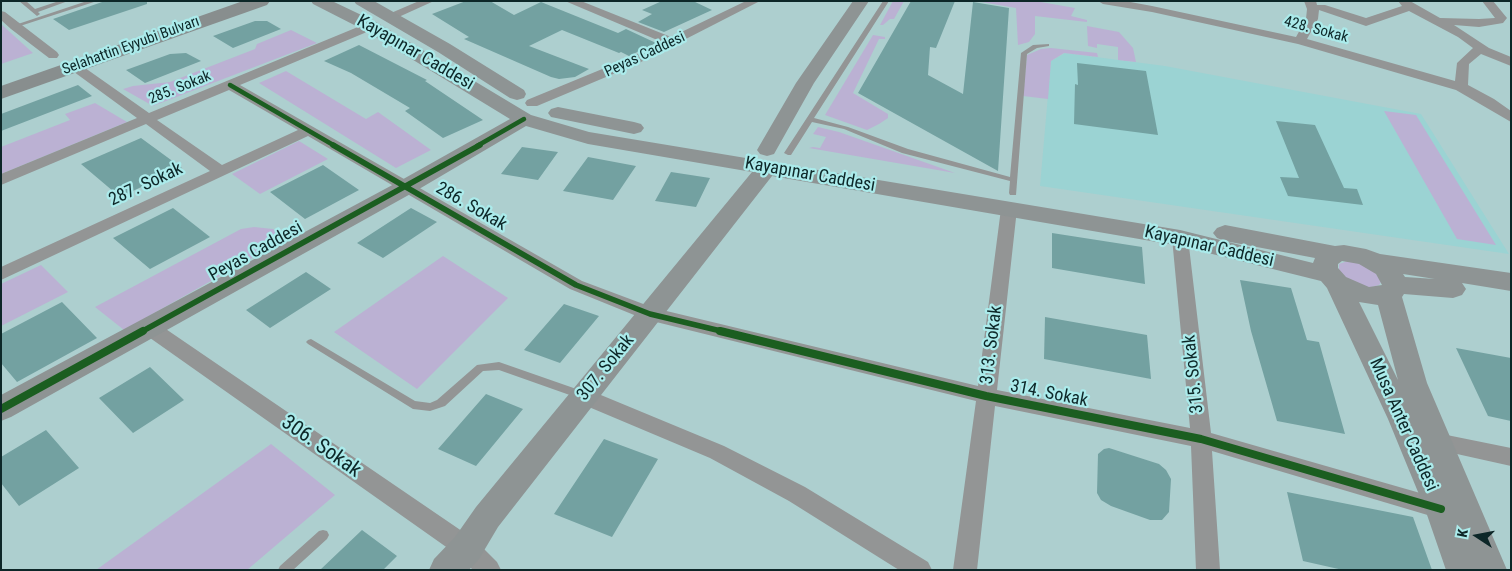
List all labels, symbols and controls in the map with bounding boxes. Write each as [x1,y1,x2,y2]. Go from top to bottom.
street label: Kayapınar Caddesi [353,11,477,95]
street label: Selahattin Eyyubi Bulvarı [60,13,202,79]
street label: 428. Sokak [1282,13,1350,47]
street label: Peyas Caddesi [602,29,688,81]
street label: 285. Sokak [146,67,214,109]
street label: Kayapınar Caddesi [743,153,877,197]
street label: 287. Sokak [106,159,186,211]
street label: 286. Sokak [432,178,510,236]
street label: Peyas Caddesi [205,217,307,287]
street label: Kayapınar Caddesi [1142,222,1276,272]
street label: 313. Sokak [976,305,1008,385]
street label: 307. Sokak [573,331,639,405]
street label: 315. Sokak [1179,334,1209,414]
street label: Musa Anter Caddesi [1364,355,1442,495]
street label: 314. Sokak [1008,376,1090,412]
street label: 306. Sokak [276,410,366,484]
north arrow [1452,511,1502,561]
text: K [1454,528,1471,538]

